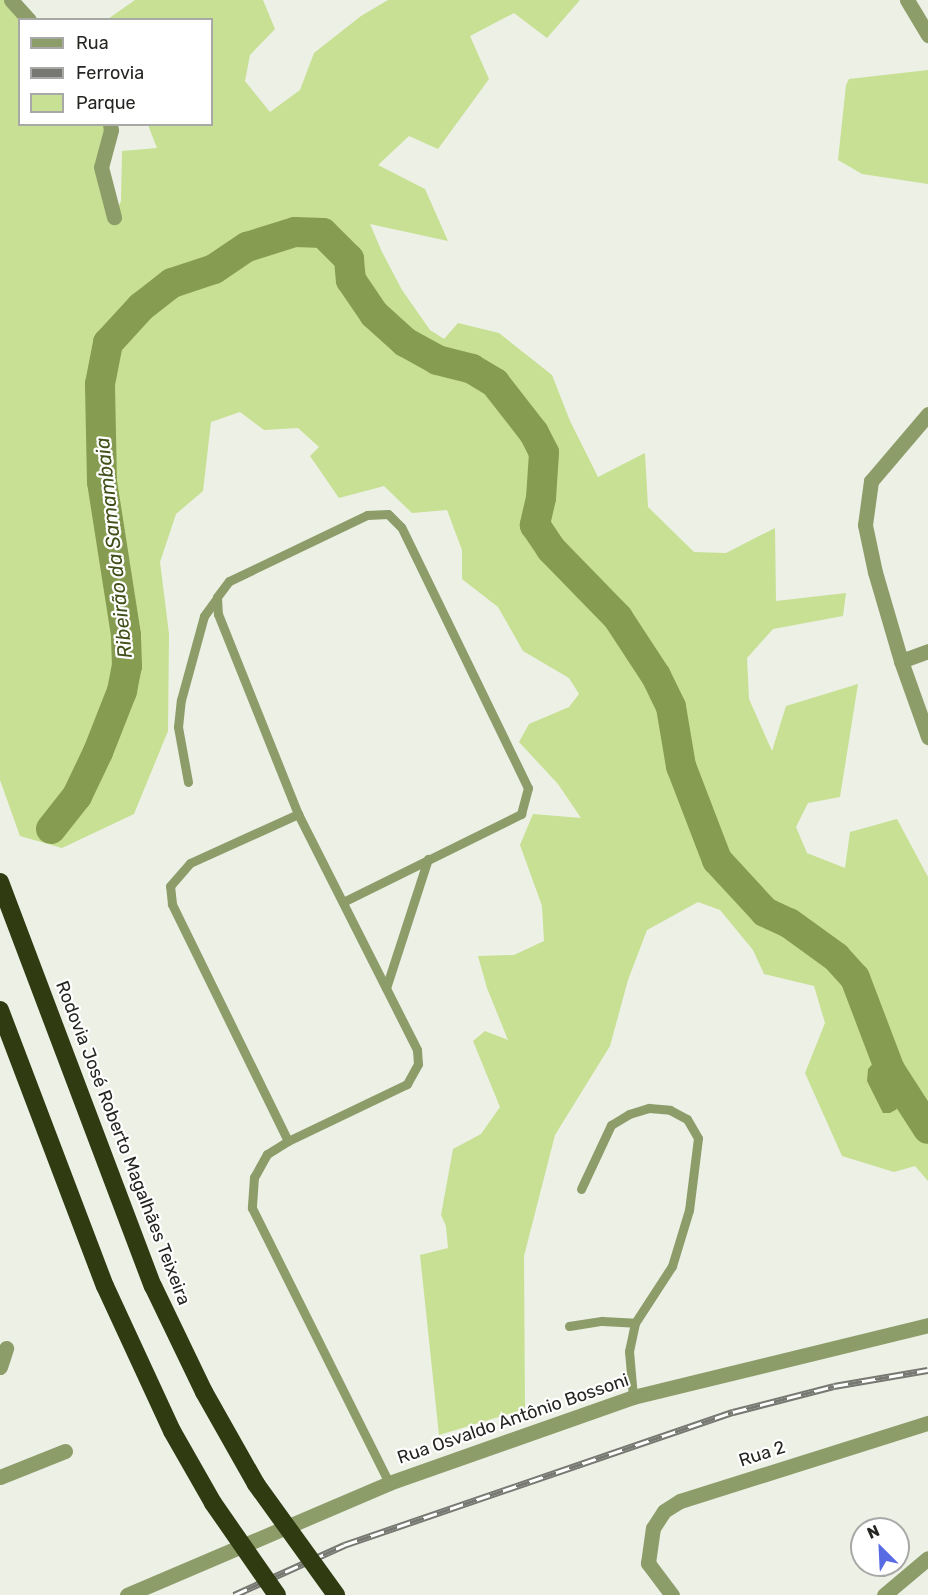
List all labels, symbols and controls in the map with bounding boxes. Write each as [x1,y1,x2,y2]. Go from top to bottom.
legend [18,18,213,126]
text: Rua [76,32,109,54]
text: Ferrovia [76,62,144,84]
text: Parque [76,92,136,114]
water label: Ribeirão da Samambaia [90,436,138,660]
street label: Rodovia José Roberto Magalhães Teixeira [51,978,195,1308]
street label: Rua Osvaldo Antônio Bossoni [394,1369,632,1469]
street label: Rua 2 [736,1436,788,1472]
north arrow [850,1517,910,1577]
text: N [864,1521,882,1543]

